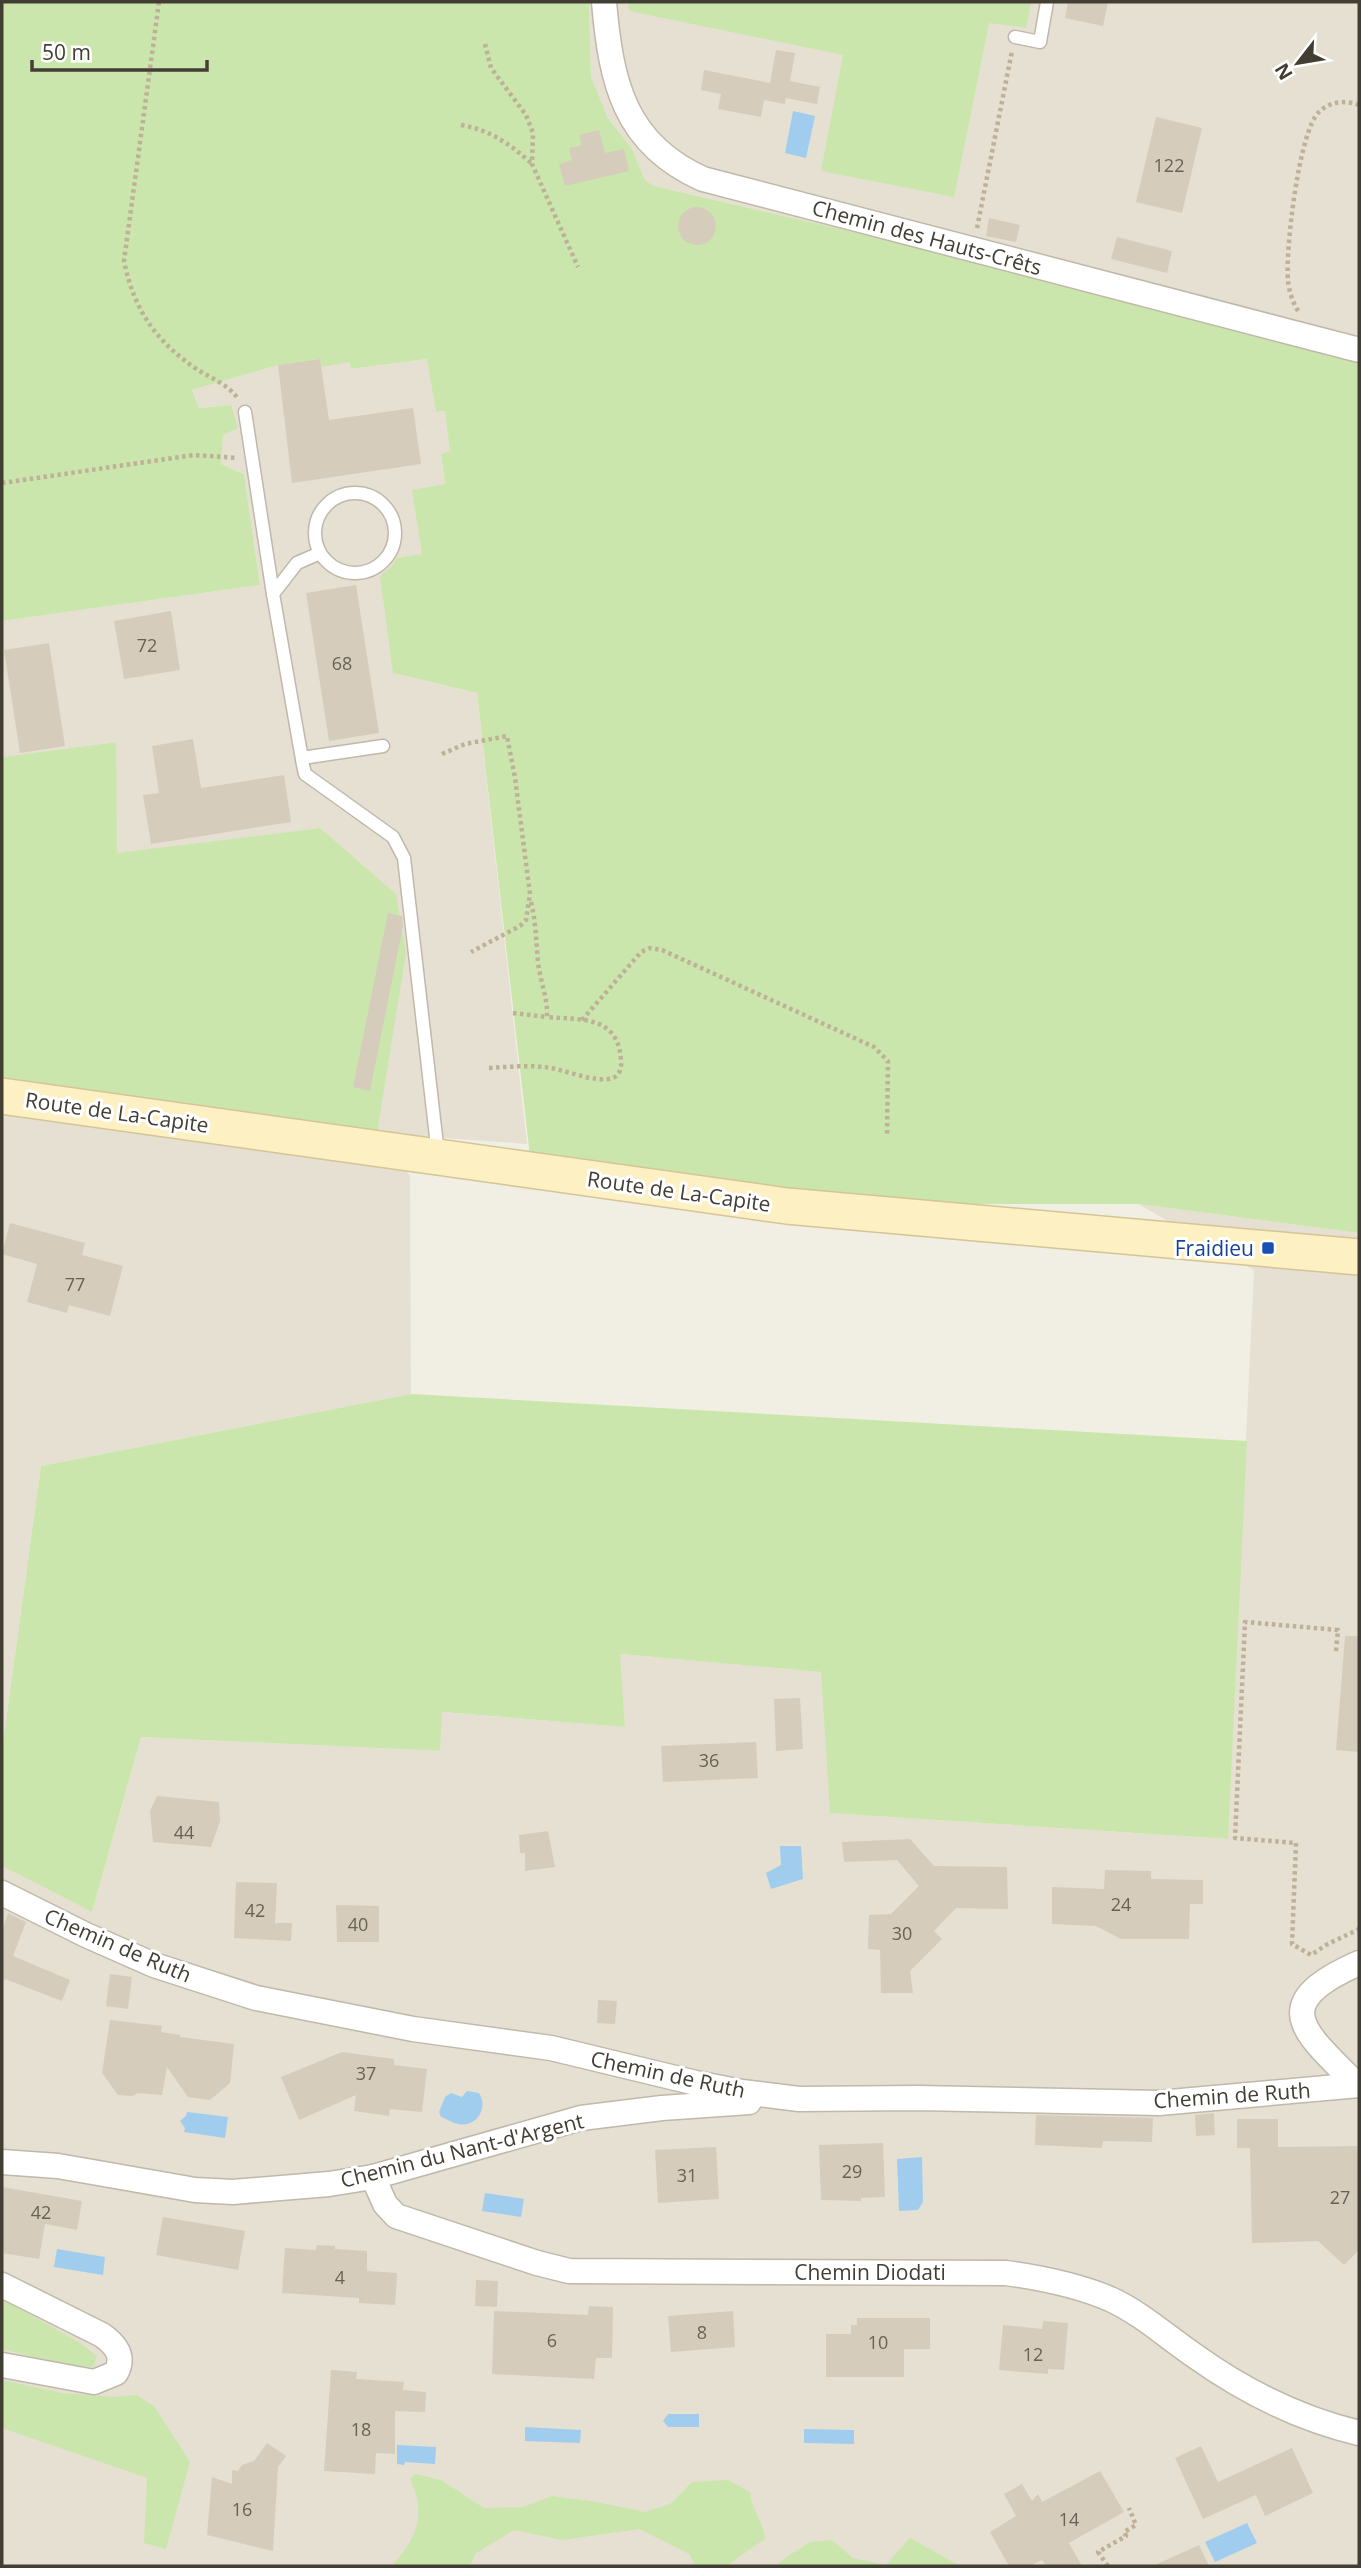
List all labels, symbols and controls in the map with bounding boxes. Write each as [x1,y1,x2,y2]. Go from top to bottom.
scale bar [32,28,206,72]
north arrow [1263,28,1333,98]
text: 50 m [42,38,91,66]
text: N [1268,58,1299,85]
house number: 122 [1154,153,1184,177]
street label: Chemin des Hauts-Crêts [809,193,1045,281]
house number: 72 [137,633,157,657]
house number: 68 [332,651,352,675]
street label: Route de La-Capite [23,1085,211,1139]
street label: Route de La-Capite [585,1164,773,1218]
place label: Fraidieu [1175,1234,1254,1262]
marker: Fraidieu [1260,1240,1276,1256]
house number: 77 [65,1272,85,1296]
house number: 36 [699,1748,719,1772]
house number: 44 [174,1820,194,1844]
house number: 24 [1111,1892,1131,1916]
house number: 42 [245,1898,265,1922]
street label: Chemin de Ruth [40,1901,196,1989]
house number: 40 [348,1912,368,1936]
house number: 30 [892,1921,912,1945]
street label: Chemin de Ruth [588,2044,748,2104]
house number: 37 [356,2061,376,2085]
street label: Chemin de Ruth [1153,2076,1311,2114]
street label: Chemin du Nant-d'Argent [338,2106,586,2194]
house number: 29 [842,2159,862,2183]
house number: 31 [677,2163,697,2187]
house number: 27 [1330,2185,1350,2209]
house number: 42 [31,2200,51,2224]
street label: Chemin Diodati [794,2258,946,2286]
house number: 4 [335,2265,345,2289]
house number: 8 [697,2320,707,2344]
house number: 6 [547,2328,557,2352]
house number: 10 [868,2330,888,2354]
house number: 12 [1023,2342,1043,2366]
house number: 18 [351,2417,371,2441]
house number: 16 [232,2497,252,2521]
house number: 14 [1059,2507,1079,2531]

